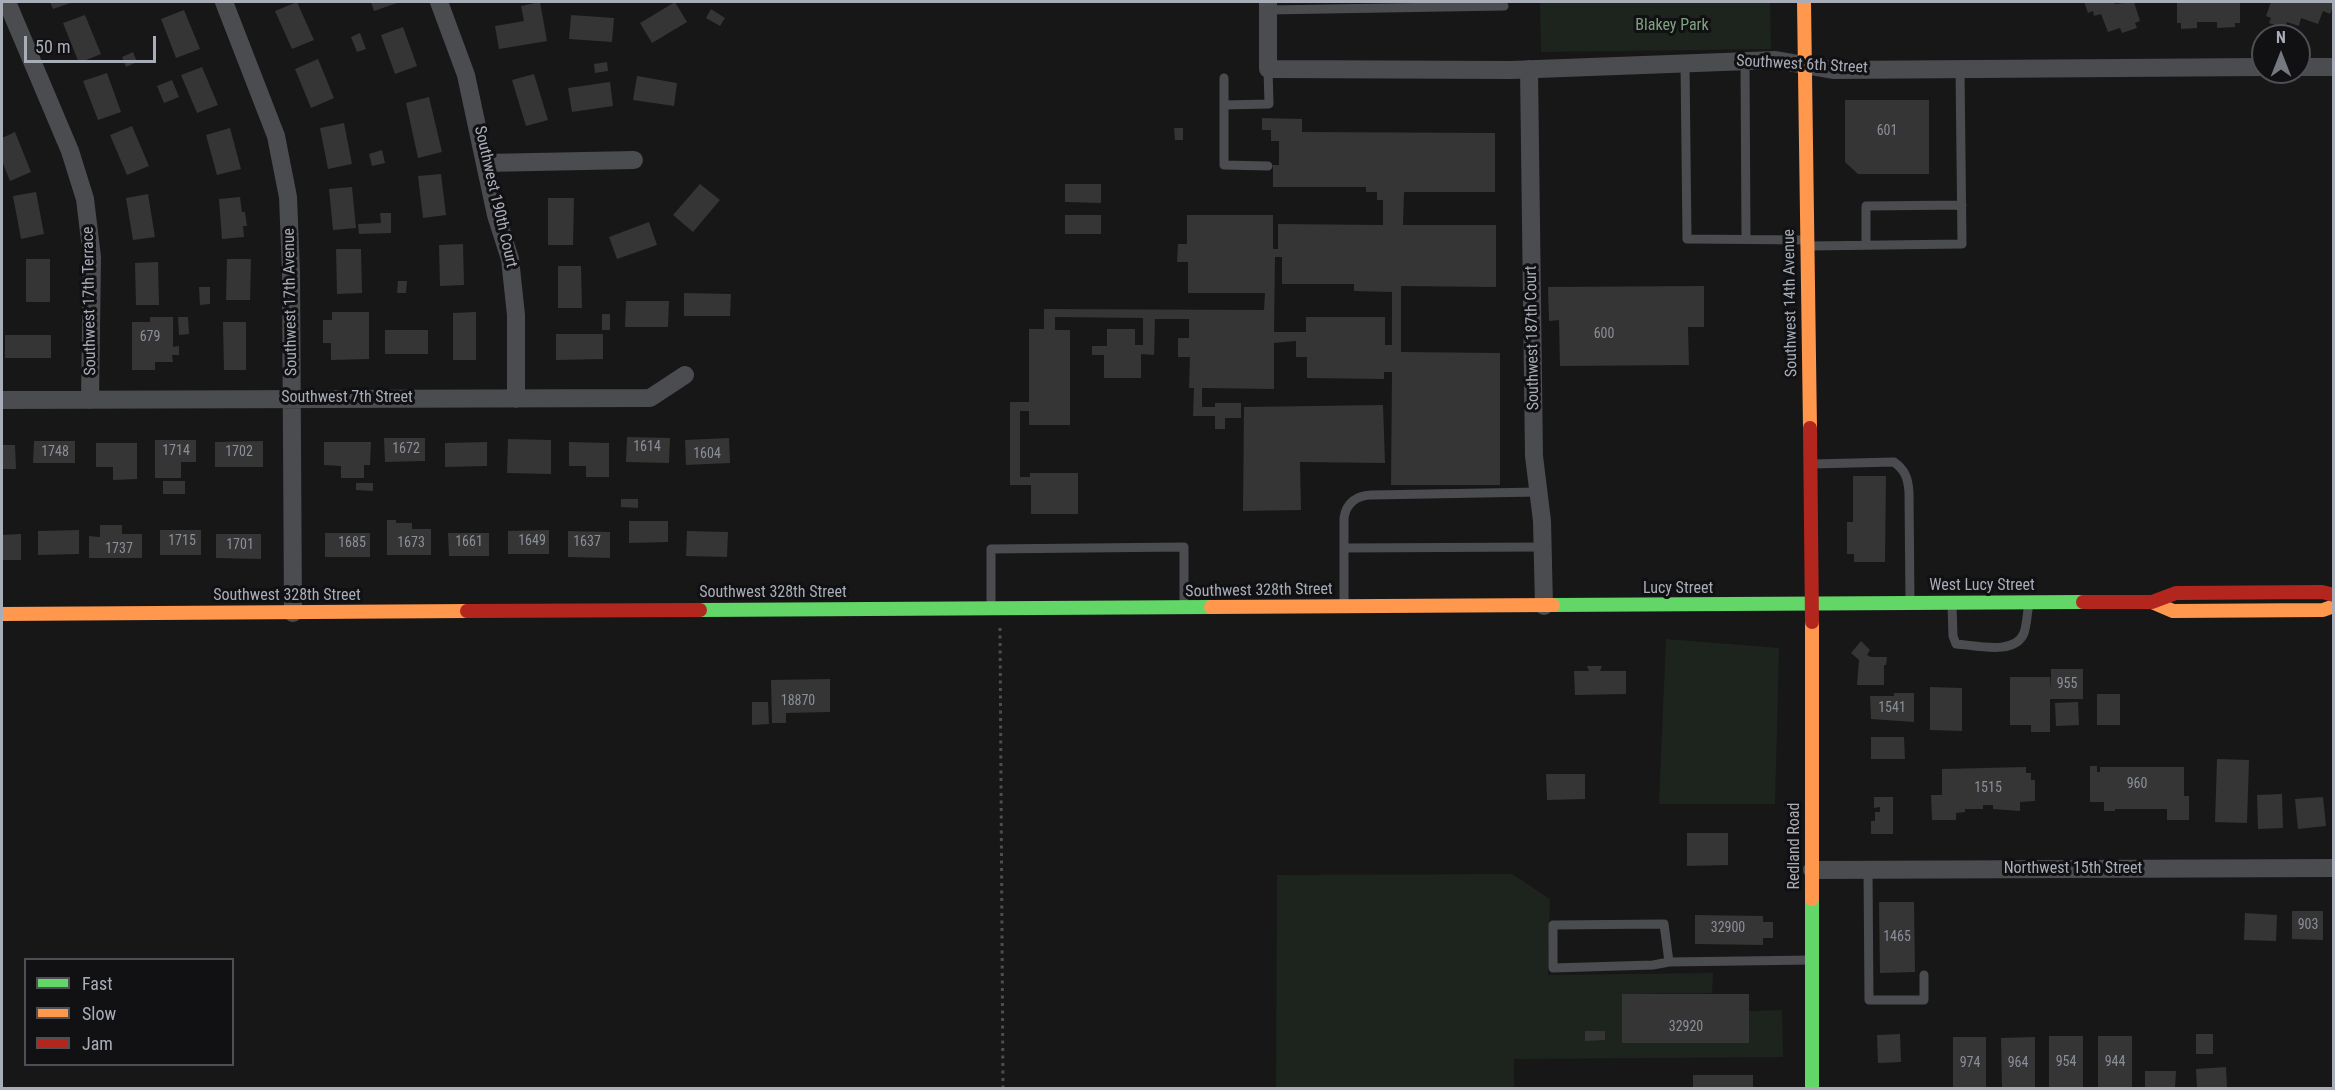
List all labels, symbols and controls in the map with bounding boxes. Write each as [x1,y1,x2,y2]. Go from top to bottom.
park label: Blakey Park [1635,16,1709,36]
scale bar [27,24,159,62]
north arrow [2251,24,2311,84]
text: N [2276,28,2286,47]
text: 50 m [35,36,70,57]
street label: Southwest 6th Street [1736,52,1868,78]
house number: 601 [1877,123,1897,139]
street label: Southwest 190th Court [469,124,521,270]
street label: Southwest 17th Terrace [79,226,101,376]
street label: Southwest 17th Avenue [280,228,302,376]
street label: Southwest 14th Avenue [1780,229,1802,377]
street label: Southwest 187th Court [1522,265,1544,411]
house number: 600 [1594,326,1614,342]
house number: 679 [140,329,160,345]
street label: Southwest 7th Street [281,388,413,408]
house number: 1614 [633,439,661,455]
house number: 1672 [392,441,420,457]
house number: 1714 [162,443,190,459]
house number: 1748 [41,444,69,460]
house number: 1702 [225,444,253,460]
house number: 1604 [693,446,721,462]
house number: 1715 [168,533,196,549]
house number: 1649 [518,533,546,549]
house number: 1661 [455,534,483,550]
house number: 1637 [573,534,601,550]
house number: 1685 [338,535,366,551]
house number: 1673 [397,535,425,551]
house number: 1701 [226,537,254,553]
house number: 1737 [105,541,133,557]
street label: West Lucy Street [1929,576,2035,596]
street label: Lucy Street [1643,579,1713,599]
street label: Southwest 328th Street [1185,580,1333,602]
street label: Southwest 328th Street [699,583,847,603]
street label: Southwest 328th Street [213,586,361,606]
house number: 955 [2057,676,2077,692]
house number: 18870 [781,693,815,709]
house number: 1541 [1878,700,1906,716]
house number: 960 [2127,776,2147,792]
house number: 1515 [1974,780,2002,796]
street label: Redland Road [1785,803,1805,889]
street label: Northwest 15th Street [2004,859,2142,879]
house number: 903 [2298,917,2318,933]
house number: 32900 [1711,920,1745,936]
house number: 1465 [1883,929,1911,945]
legend [24,958,234,1066]
text: Fast [82,973,113,994]
text: Slow [82,1003,116,1024]
house number: 32920 [1669,1019,1703,1035]
text: Jam [82,1033,113,1054]
house number: 954 [2056,1054,2076,1070]
house number: 944 [2105,1054,2125,1070]
house number: 974 [1960,1055,1980,1071]
house number: 964 [2008,1055,2028,1071]

